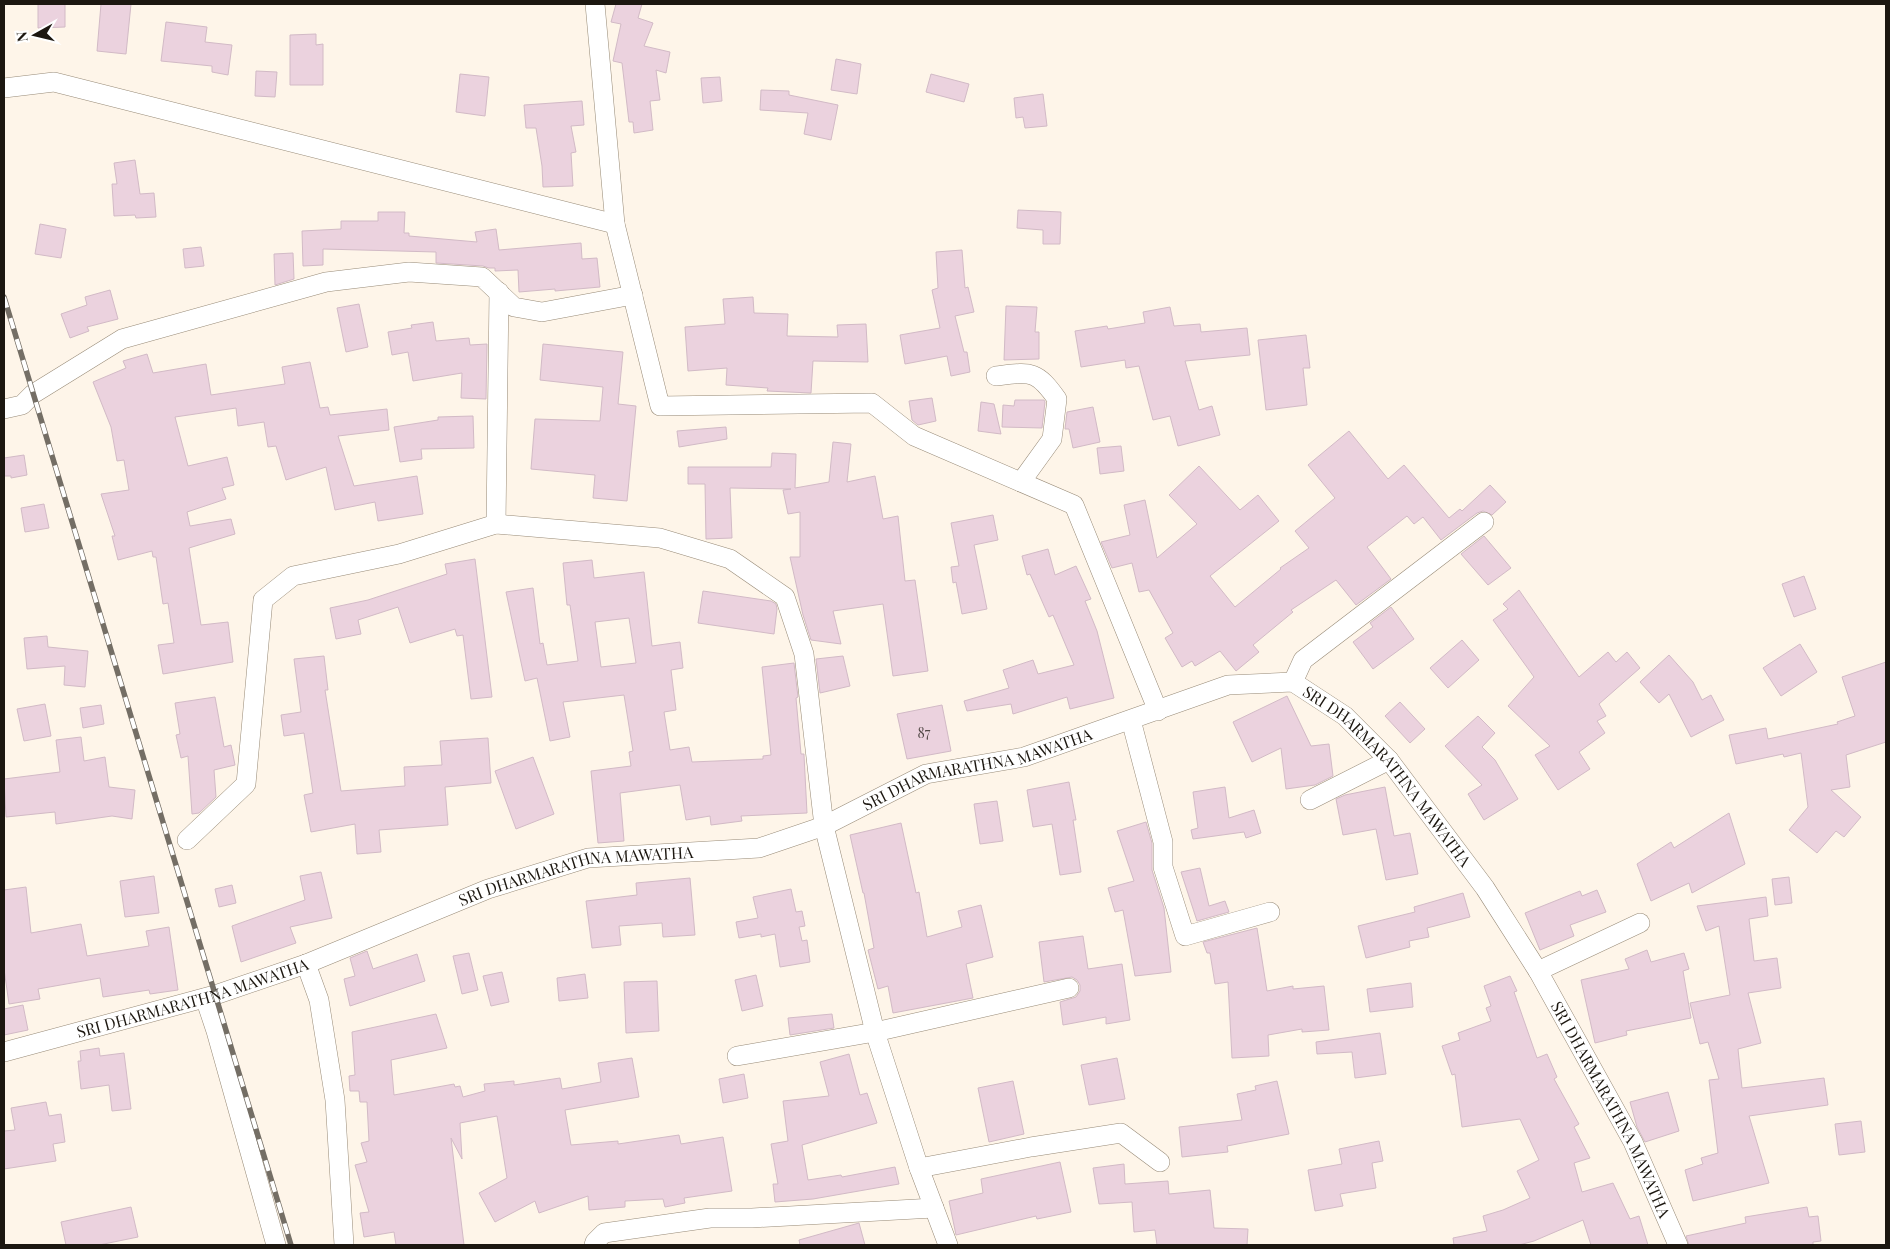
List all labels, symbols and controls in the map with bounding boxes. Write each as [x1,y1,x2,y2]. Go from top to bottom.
north arrow [10,10,60,60]
text: N [12,31,32,43]
street label: SRI DHARMARATHNA MAWATHA [1299,680,1477,871]
street label: SRI DHARMARATHNA MAWATHA [858,723,1096,815]
house number: 87 [918,723,931,742]
street label: SRI DHARMARATHNA MAWATHA [455,841,695,910]
street label: SRI DHARMARATHNA MAWATHA [74,953,312,1042]
street label: SRI DHARMARATHNA MAWATHA [1547,997,1676,1222]

